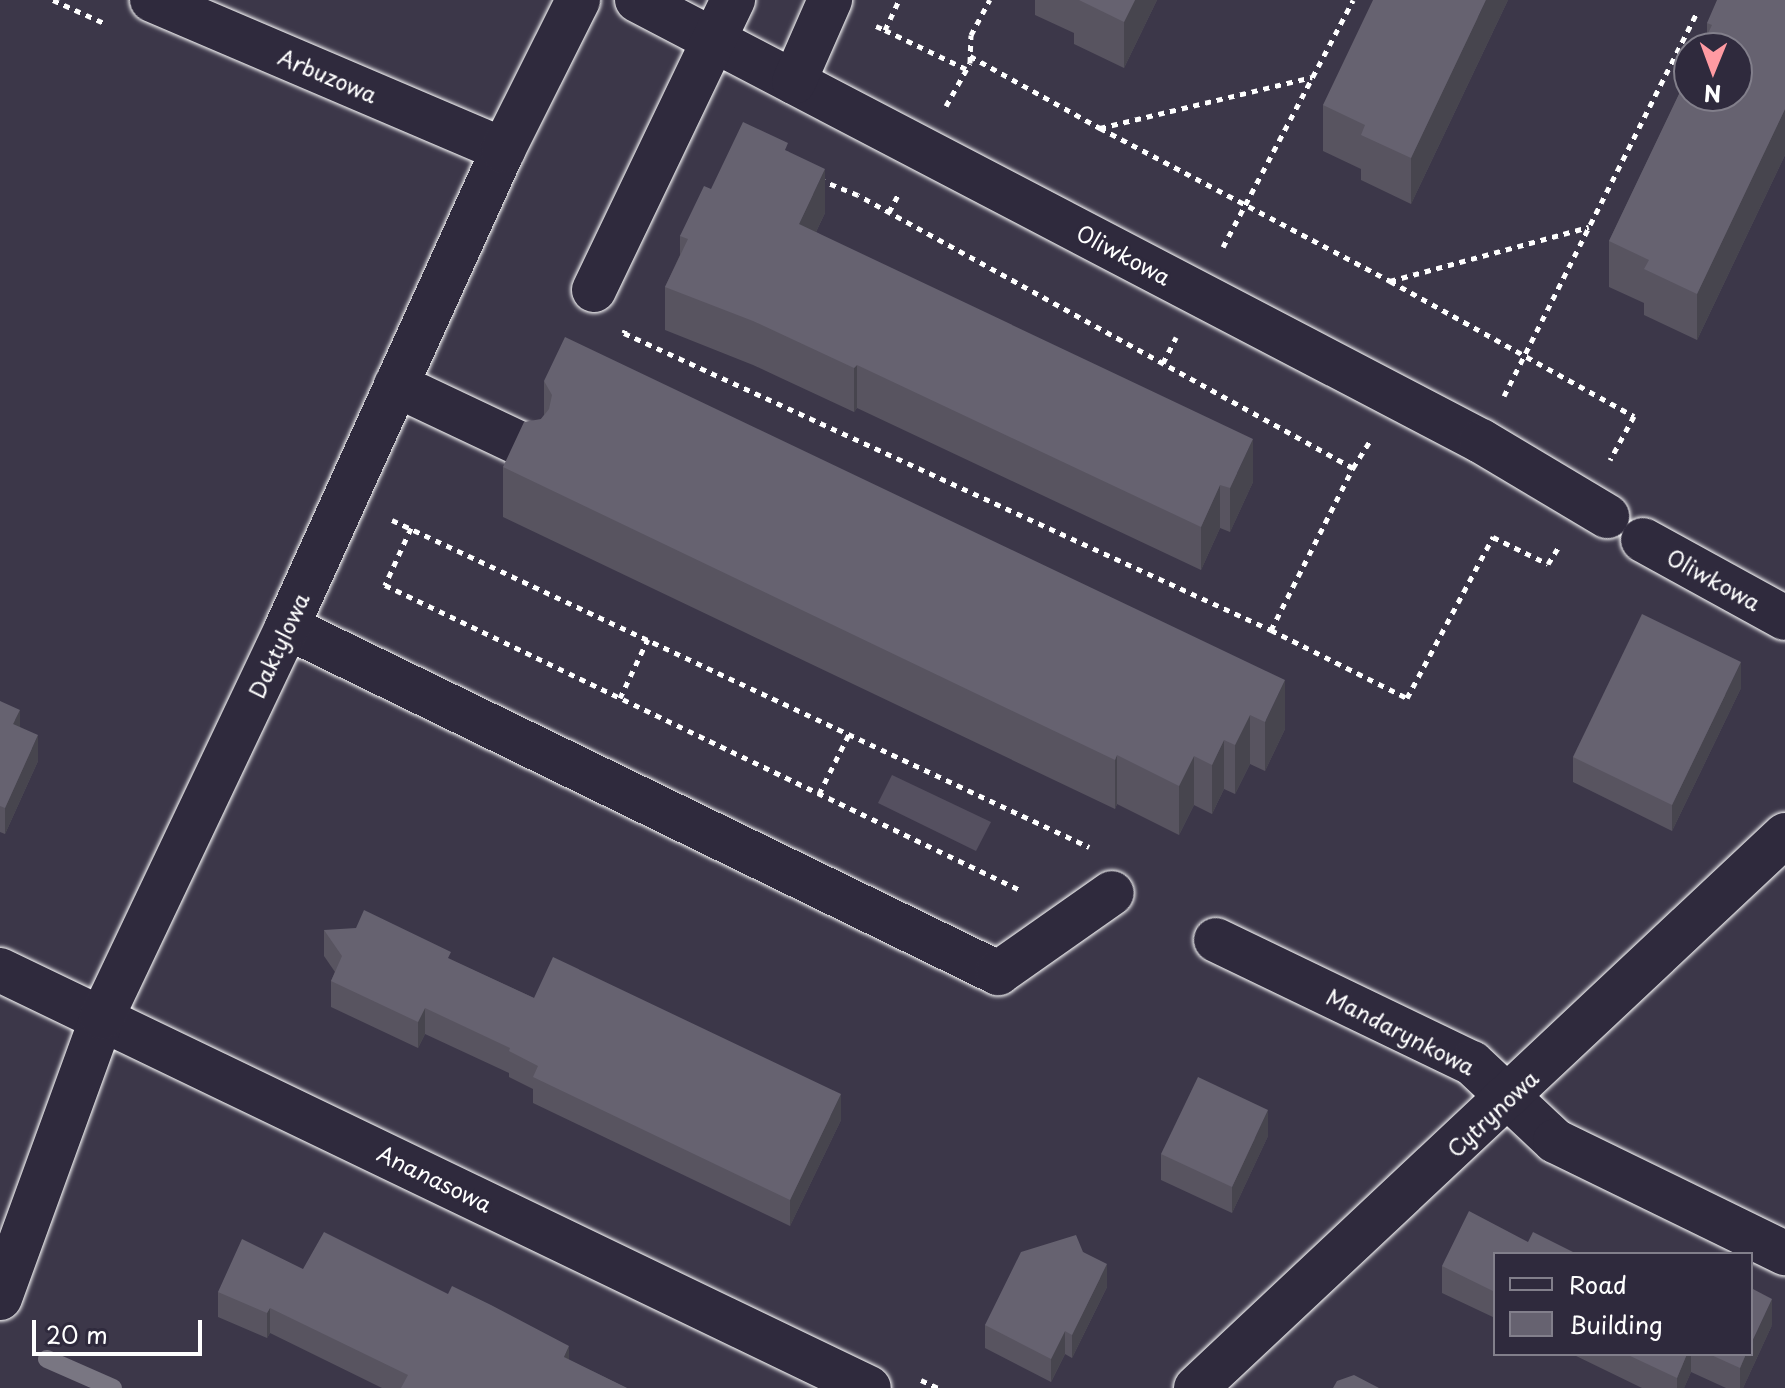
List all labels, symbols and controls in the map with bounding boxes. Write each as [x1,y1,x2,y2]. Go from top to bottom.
north arrow [1673,32,1753,112]
street label: Arbuzowa [275,42,381,108]
text: N [1704,78,1722,111]
street label: Oliwkowa [1072,218,1176,290]
street label: Oliwkowa [1663,543,1765,615]
street label: Daktylowa [242,588,314,702]
street label: Mandarynkowa [1323,982,1479,1080]
street label: Cytrynowa [1441,1064,1543,1162]
street label: Ananasowa [374,1139,496,1217]
legend [1493,1252,1753,1356]
text: Road [1569,1266,1627,1302]
scale bar [36,1304,206,1354]
text: Building [1569,1306,1663,1342]
text: 20 m [46,1316,108,1352]

